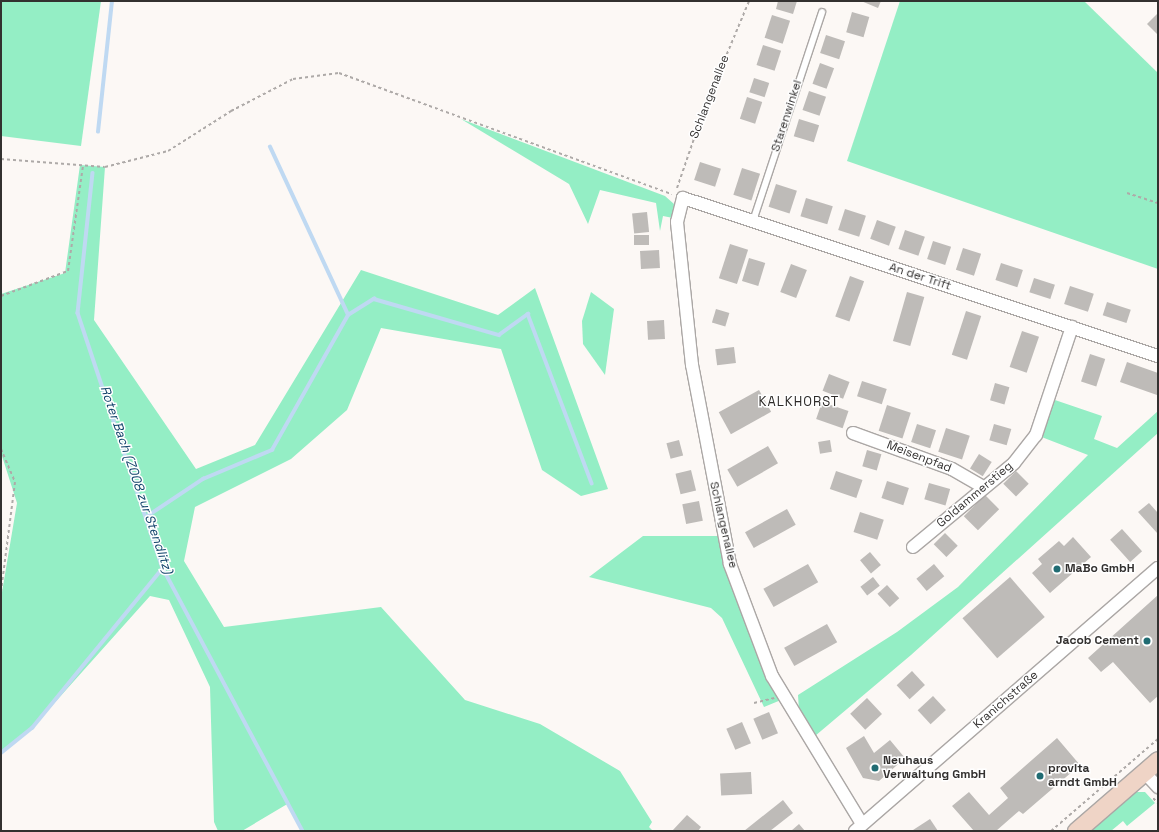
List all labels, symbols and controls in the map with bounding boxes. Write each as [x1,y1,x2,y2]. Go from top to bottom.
street label: Schlangenallee [687,53,733,141]
street label: Starenwinkel [769,78,805,154]
street label: An der Trift [887,260,953,294]
water label: Roter Bach (Z008 zur Stendlitz) [96,384,176,576]
district label: KALKHORST [759,394,839,410]
street label: Meisenpfad [885,438,953,476]
street label: Goldammerstieg [934,459,1016,531]
street label: Schlangenallee [706,480,740,570]
place label: MaBo GmbH [1065,562,1135,576]
marker: MaBo GmbH [1052,564,1062,574]
place label: Jacob Cement [1056,634,1139,648]
marker: Jacob Cement [1142,636,1152,646]
street label: Kranichstraße [971,668,1041,732]
place label: Neuhaus Verwaltung GmbH [883,754,986,782]
place label: provita arndt GmbH [1048,762,1117,790]
marker: Neuhaus Verwaltung GmbH [870,763,880,773]
marker: provita arndt GmbH [1035,771,1045,781]

